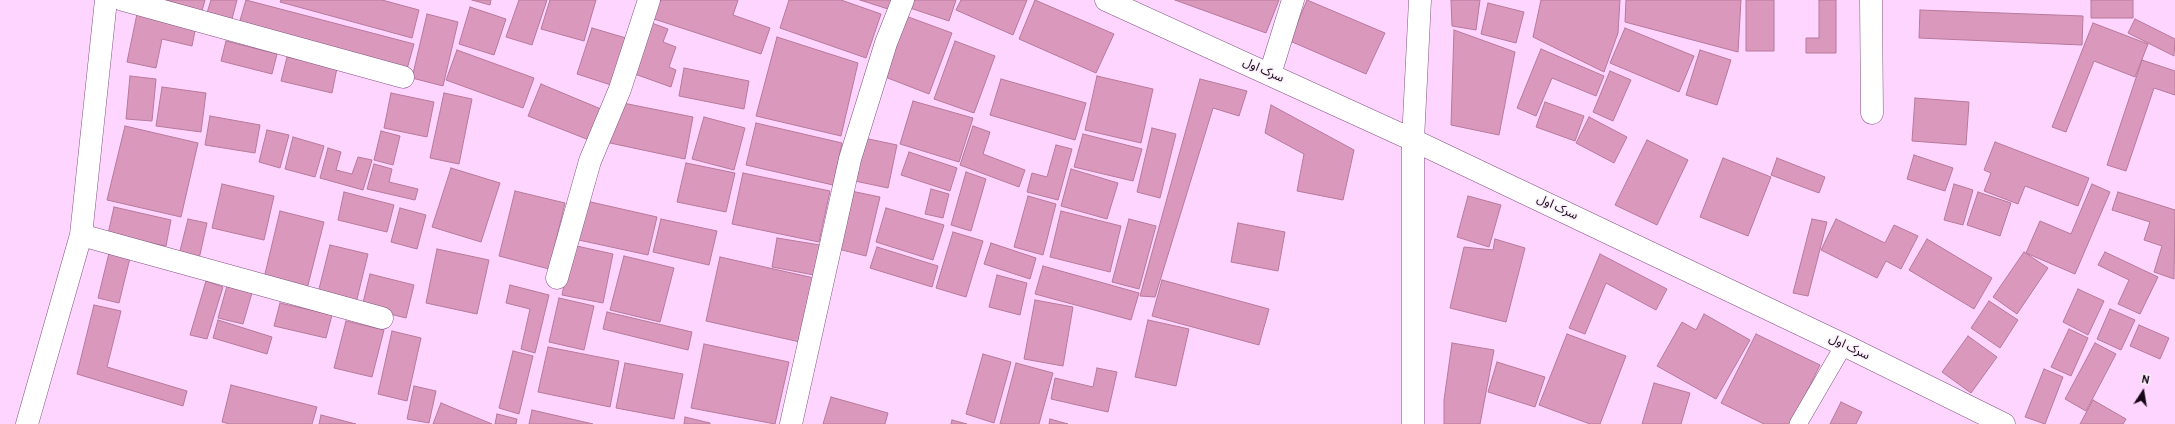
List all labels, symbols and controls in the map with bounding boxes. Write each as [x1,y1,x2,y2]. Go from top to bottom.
street label: سرک اول [1240,56,1286,86]
street label: سرک اول [1534,192,1580,224]
street label: سرک اول [1826,332,1872,364]
north arrow [2123,372,2163,412]
text: N [2140,373,2151,388]

